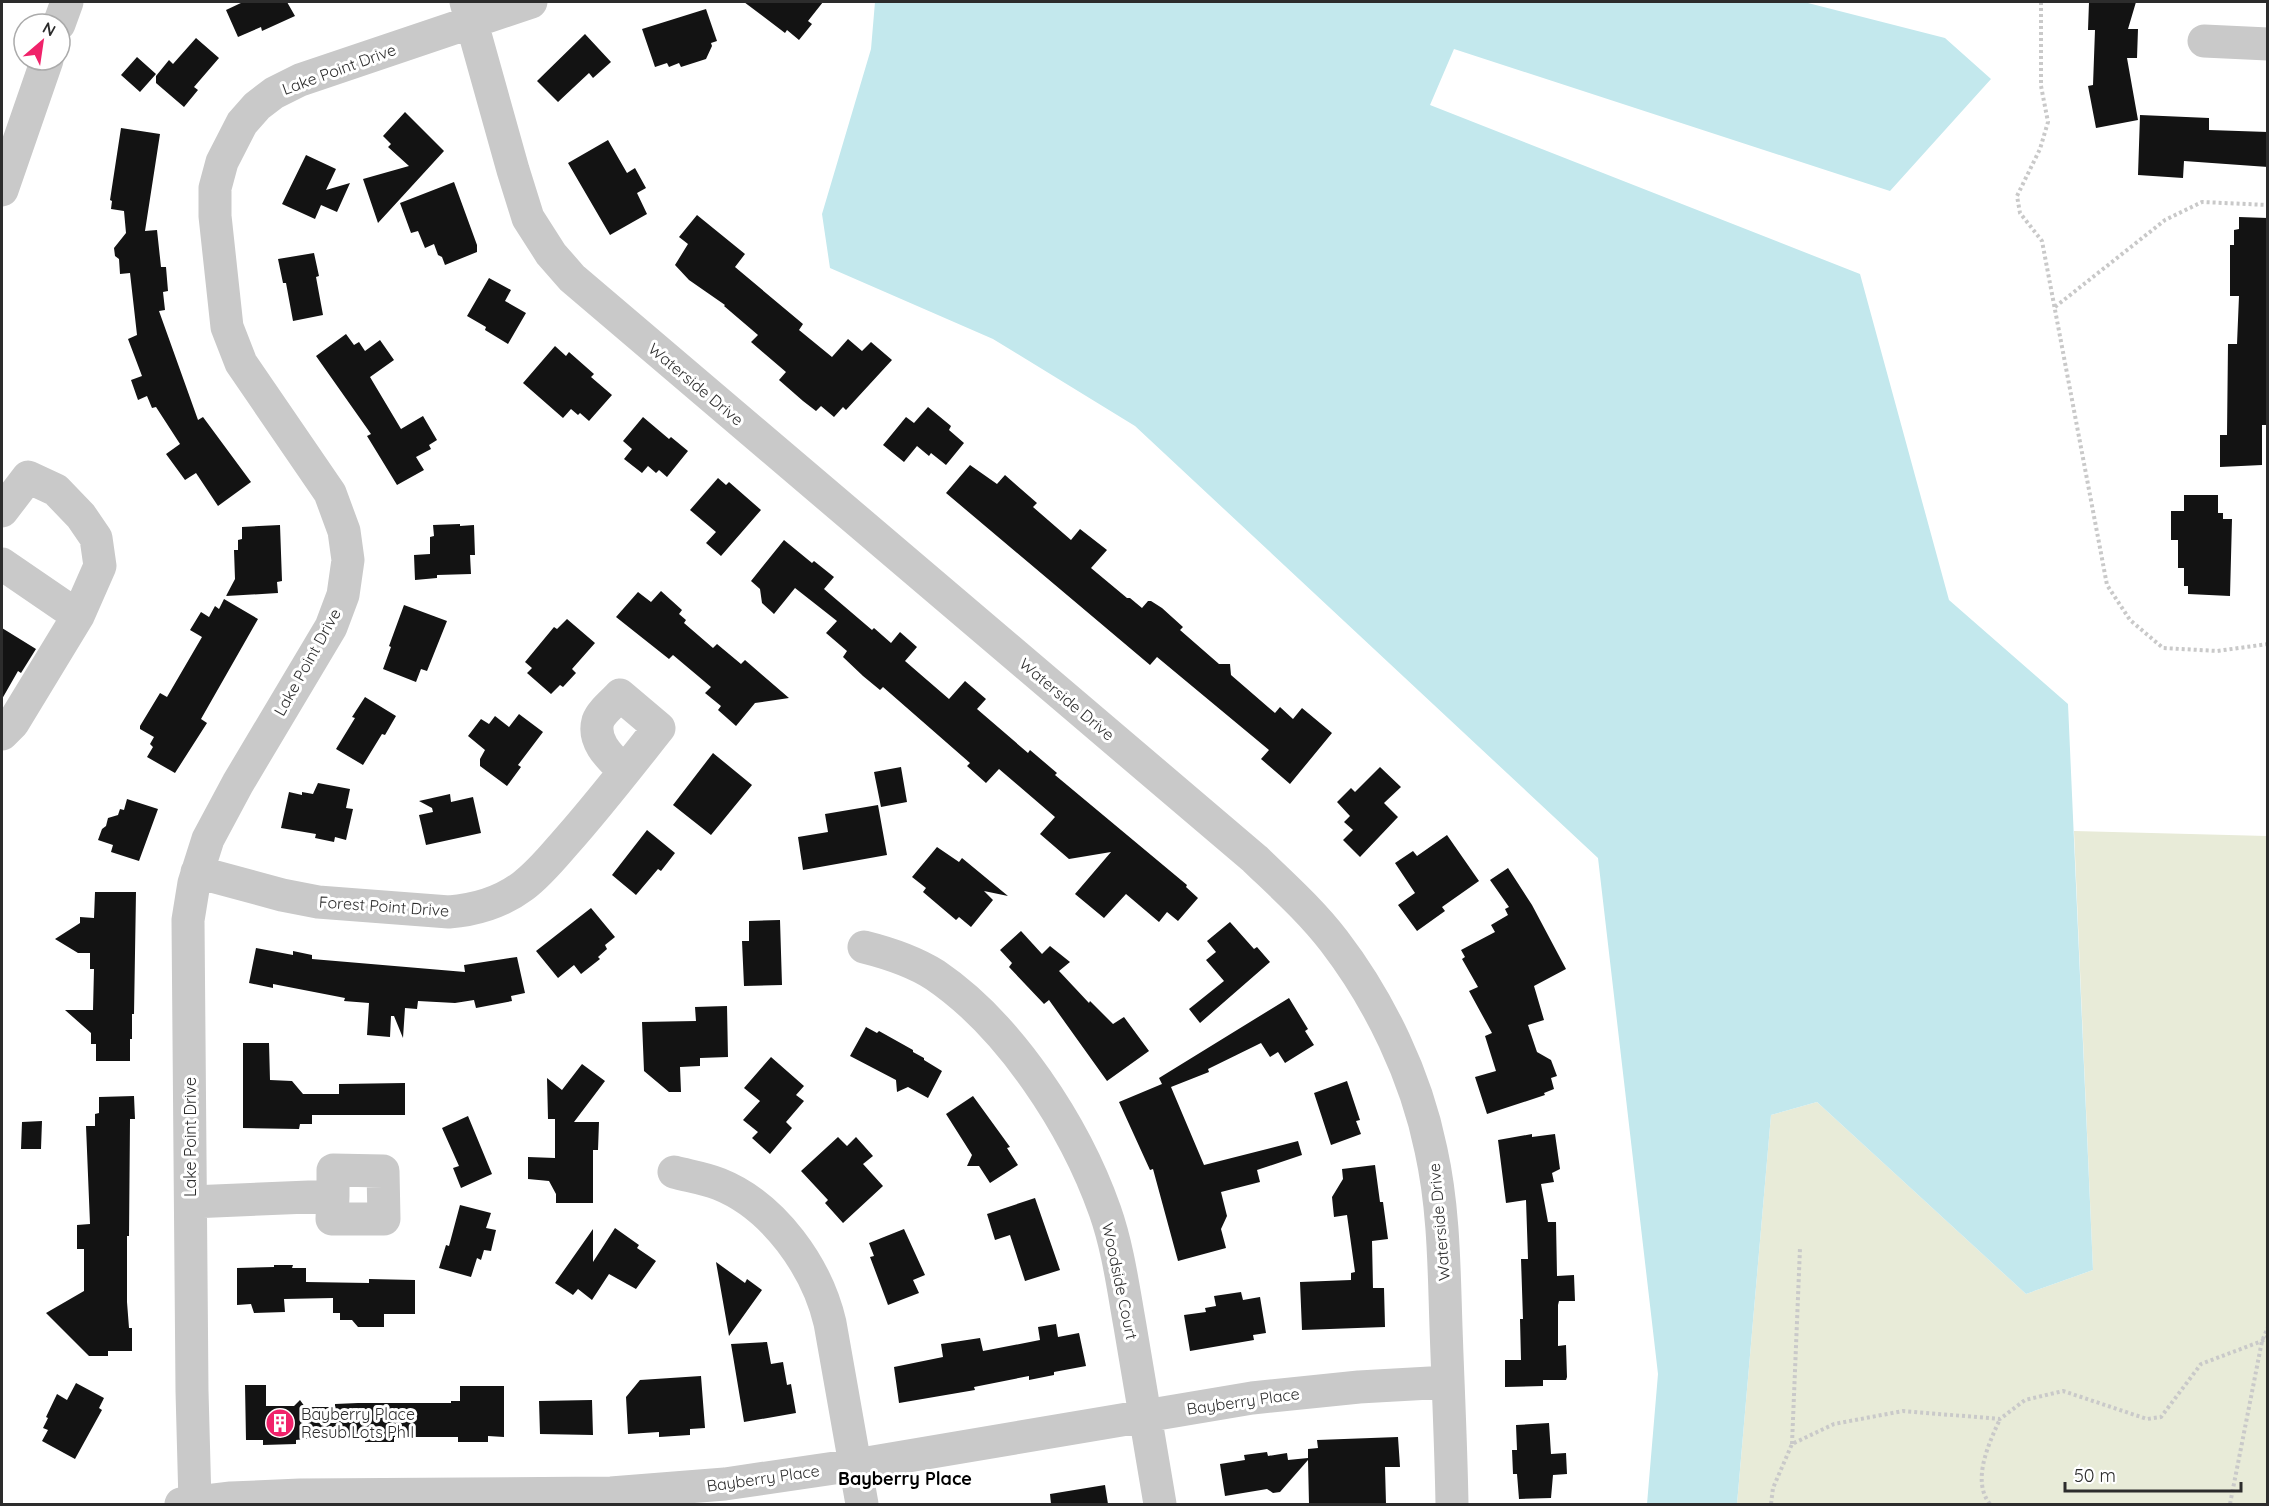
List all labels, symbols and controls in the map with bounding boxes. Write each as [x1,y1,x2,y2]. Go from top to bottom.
north arrow [12,12,72,72]
text: N [39,17,59,40]
street label: Lake Point Drive [279,39,399,99]
street label: Waterside Drive [644,338,748,430]
street label: Lake Point Drive [269,605,345,719]
street label: Waterside Drive [1015,653,1119,745]
street label: Forest Point Drive [318,891,450,921]
street label: Lake Point Drive [180,1077,200,1197]
street label: Waterside Drive [1424,1162,1454,1282]
street label: Woodside Court [1098,1221,1142,1341]
street label: Bayberry Place [1185,1383,1301,1419]
place label: Bayberry Place Resub Lots Ph I [301,1404,415,1442]
building icon: Bayberry Place Resub Lots Ph I [264,1407,296,1439]
scale bar [2065,1455,2240,1493]
street label: Bayberry Place [705,1460,821,1496]
text: 50 m [2074,1464,2116,1487]
district label: Bayberry Place [838,1467,972,1490]

